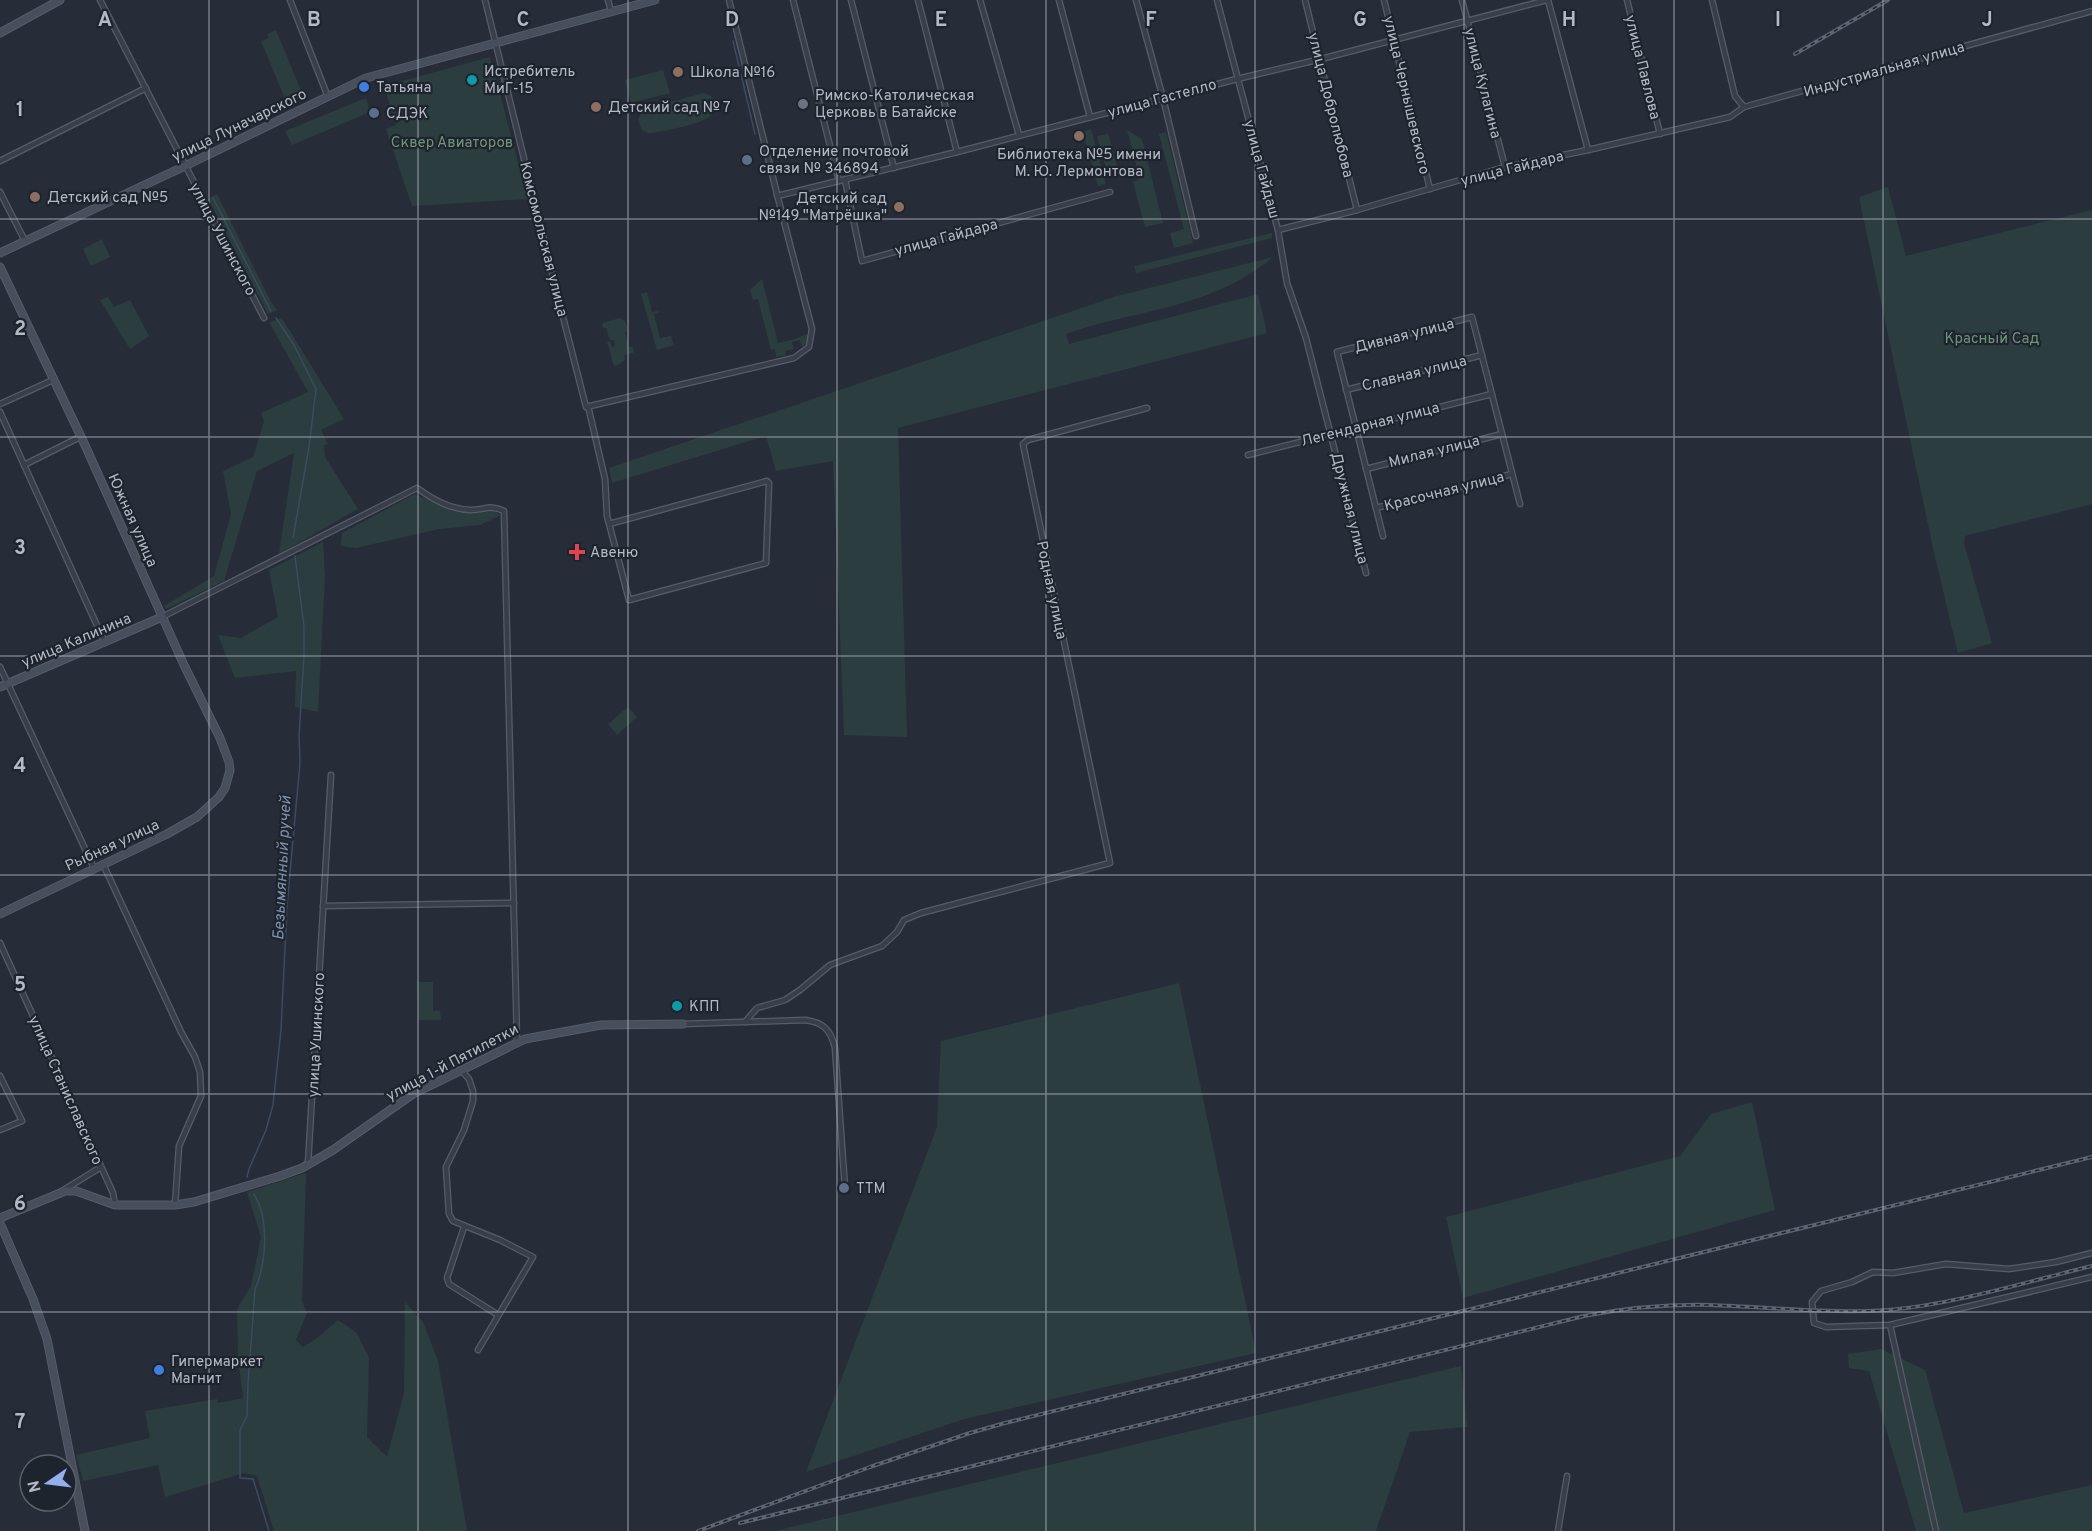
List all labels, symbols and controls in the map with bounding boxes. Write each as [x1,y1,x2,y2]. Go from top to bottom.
text: A [98,8,112,34]
text: B [307,8,321,34]
text: C [517,8,529,34]
text: D [725,8,739,34]
text: E [935,8,947,34]
text: F [1145,8,1157,34]
text: G [1353,8,1367,34]
text: H [1562,8,1576,34]
text: I [1775,8,1781,34]
text: J [1981,8,1993,34]
street label: улица Павлова [1619,13,1664,122]
street label: улица Чернышевского [1378,14,1433,177]
street label: улица Кулагина [1459,26,1504,141]
street label: улица Добролюбова [1302,31,1357,180]
street label: Индустриальная улица [1802,38,1967,103]
place label: Истребитель МиГ-15 [484,63,576,99]
place label: Школа №16 [690,64,775,83]
marker: Школа №16 [671,65,685,79]
marker: Истребитель МиГ-15 [465,73,479,87]
street label: улица Гастелло [1106,76,1219,123]
place label: Татьяна [376,79,431,98]
marker: Татьяна [357,80,371,94]
street label: улица Луначарского [169,85,310,167]
place label: Римско-Католическая Церковь в Батайске [815,87,974,123]
marker: Римско-Католическая Церковь в Батайске [796,97,810,111]
text: 1 [16,98,24,124]
place label: Детский сад № 7 [608,99,731,118]
marker: Детский сад № 7 [589,100,603,114]
place label: СДЭК [386,105,428,124]
marker: СДЭК [367,106,381,120]
street label: улица Гайдаш [1238,118,1283,221]
marker: Библиотека №5 имени М. Ю. Лермонтова [1072,129,1086,143]
park label: Сквер Авиаторов [391,134,513,153]
place label: Отделение почтовой связи № 346894 [759,143,909,179]
place label: Библиотека №5 имени М. Ю. Лермонтова [997,146,1161,182]
street label: улица Гайдара [1459,147,1566,191]
marker: Отделение почтовой связи № 346894 [740,153,754,167]
street label: Комсомольская улица [514,160,571,319]
street label: улица Ушинского [184,180,259,299]
place label: Детский сад №5 [47,189,168,208]
marker: Детский сад №5 [28,190,42,204]
place label: Детский сад №149 "Матрёшка" [759,190,887,226]
marker: Детский сад №149 "Матрёшка" [892,200,906,214]
street label: улица Гайдара [893,216,1000,261]
street label: Дивная улица [1352,315,1456,358]
text: 2 [14,317,26,343]
park label: Красный Сад [1945,330,2039,349]
street label: Славная улица [1360,352,1469,397]
street label: Легендарная улица [1299,399,1442,452]
street label: Милая улица [1387,432,1482,473]
street label: Дружная улица [1326,451,1372,566]
street label: Красочная улица [1382,468,1506,517]
street label: Южная улица [103,471,161,570]
text: 3 [14,536,26,562]
street label: Родная улица [1031,539,1070,641]
marker: Авеню [568,543,586,561]
place label: Авеню [590,544,638,563]
street label: улица Калинина [19,610,134,673]
text: 4 [14,754,26,780]
water label: Безымянный ручей [269,795,297,941]
street label: Рыбная улица [62,816,163,876]
street label: улица Ушинского [305,972,330,1098]
text: 5 [14,973,26,999]
place label: КПП [689,998,720,1017]
marker: КПП [670,999,684,1013]
street label: улица Станиславского [23,1013,106,1168]
street label: улица 1-й Пятилетки [383,1020,522,1106]
place label: ТТМ [856,1180,886,1199]
marker: ТТМ [837,1181,851,1195]
text: 6 [14,1192,26,1218]
place label: Гипермаркет Магнит [171,1353,263,1389]
marker: Гипермаркет Магнит [152,1363,166,1377]
text: 7 [15,1410,25,1436]
north arrow [18,1453,78,1513]
text: N [24,1478,46,1494]

